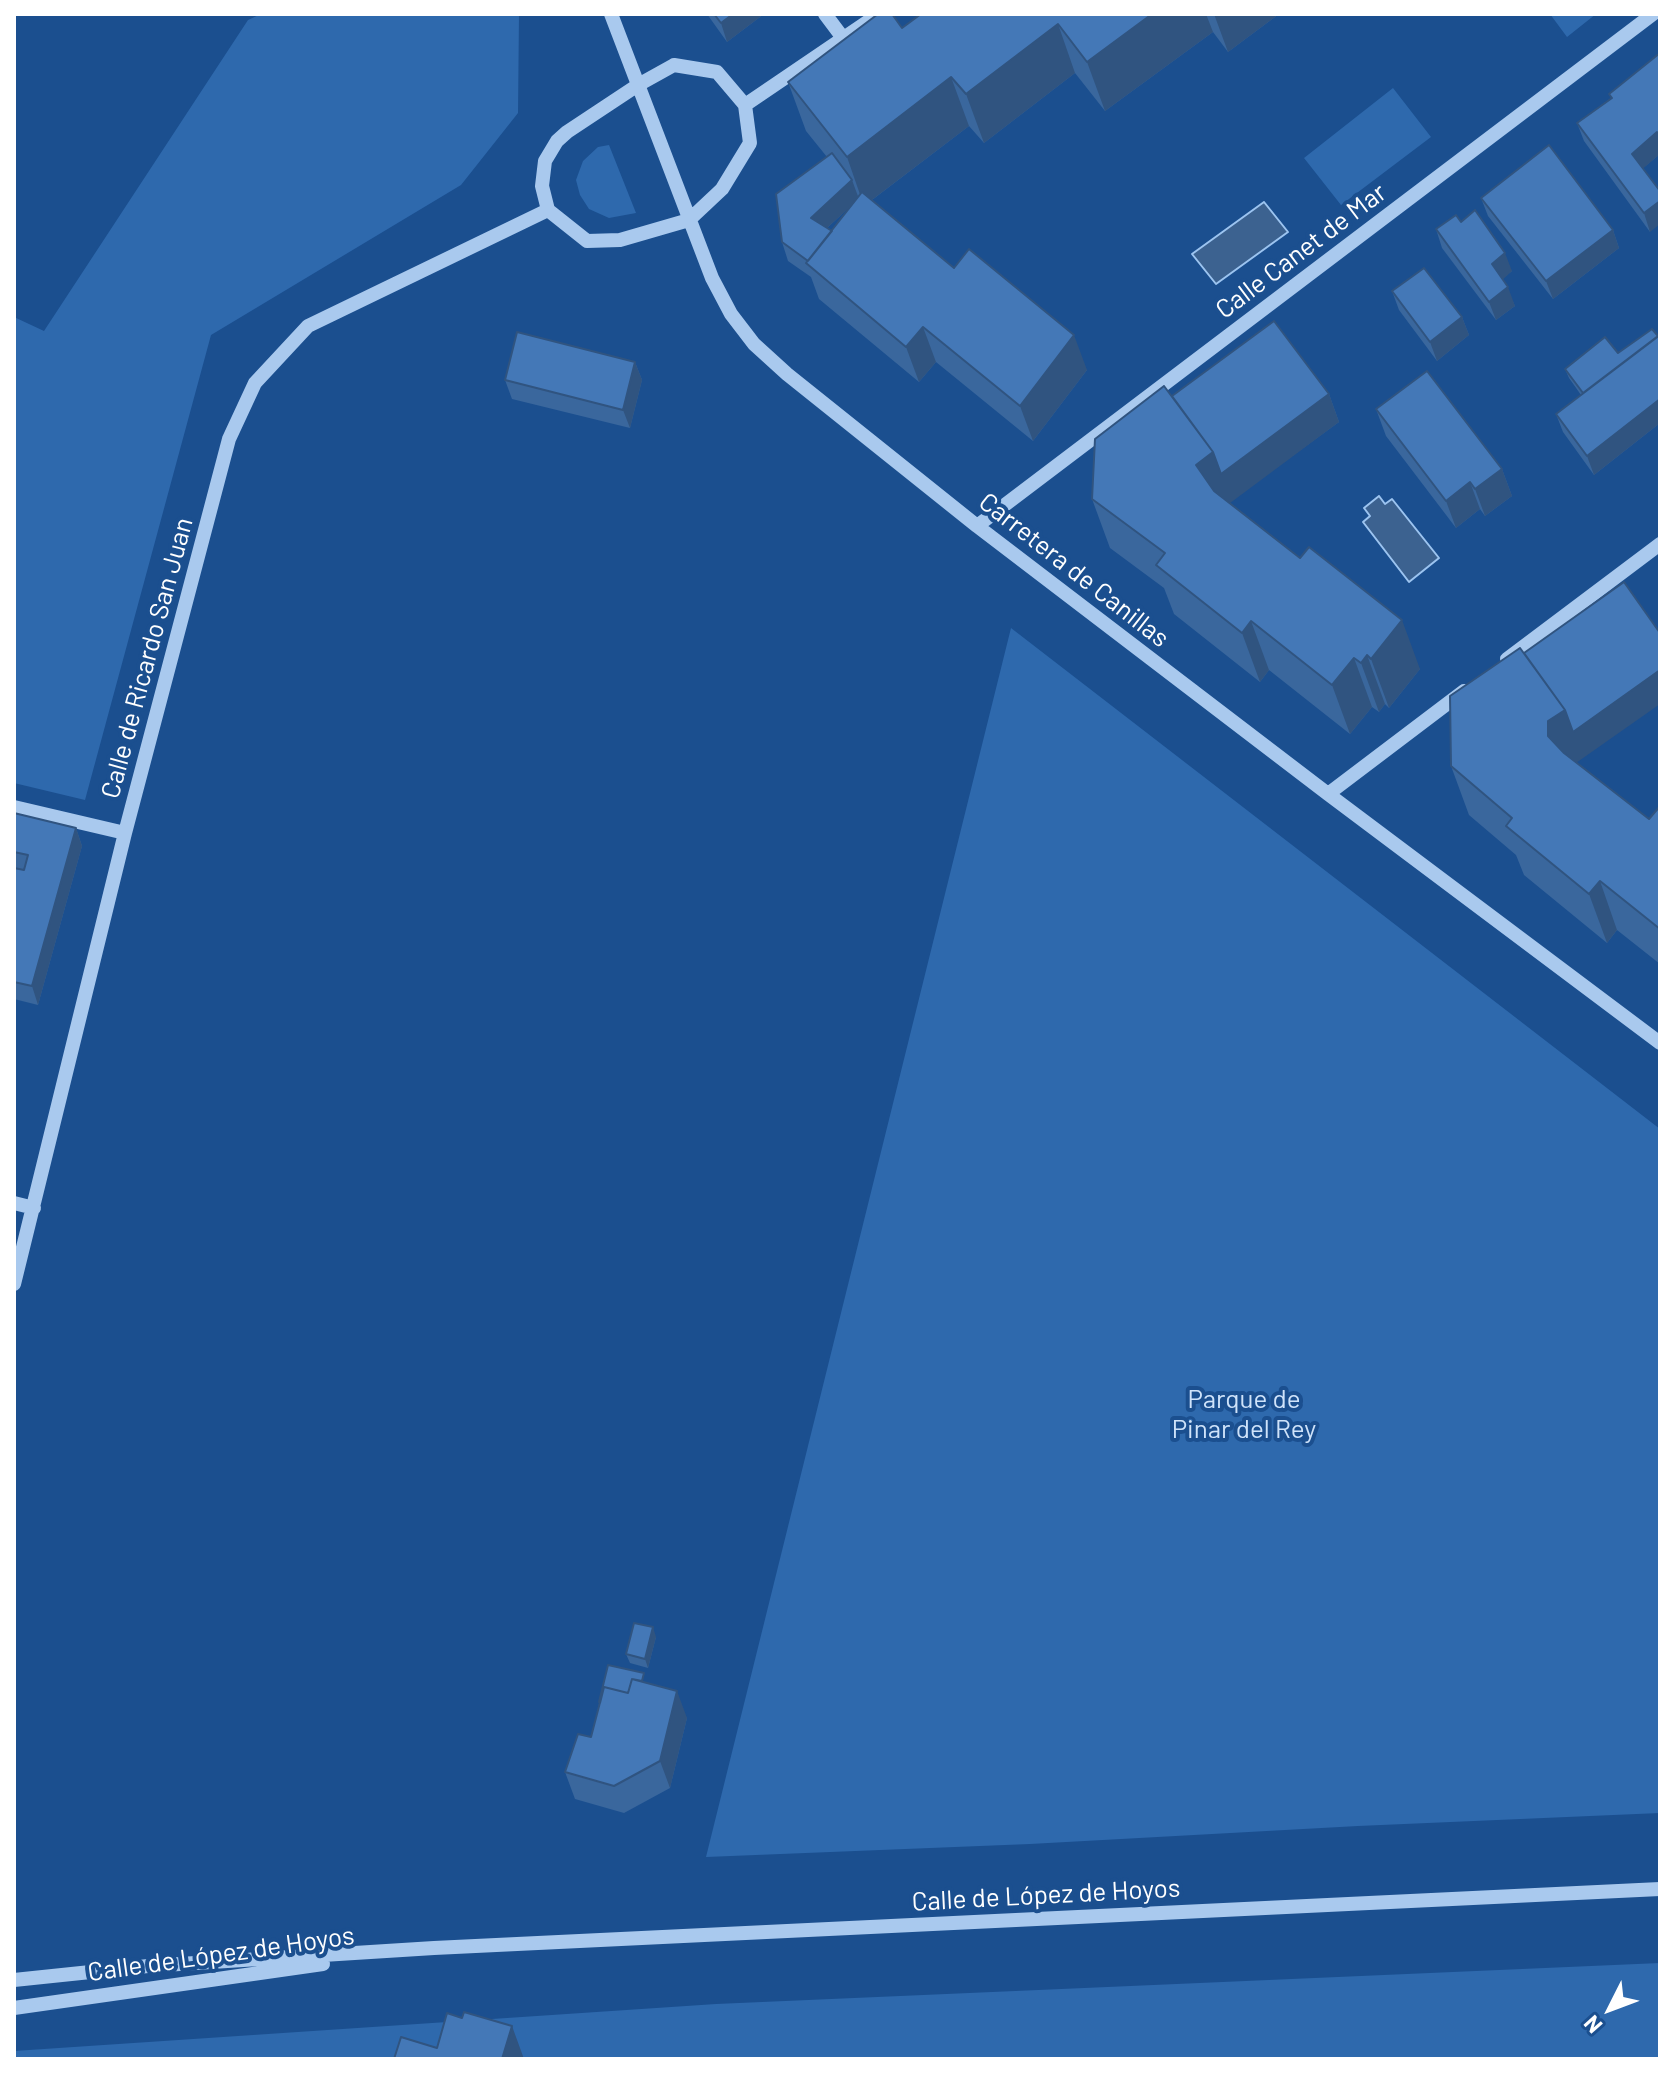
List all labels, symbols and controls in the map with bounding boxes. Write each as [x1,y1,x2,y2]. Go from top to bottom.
street label: Calle Canet de Mar [1210,177,1392,325]
street label: Carretera de Canillas [973,486,1175,654]
street label: Calle de Ricardo San Juan [94,514,200,802]
park label: Parque de Pinar del Rey [1172,1383,1316,1444]
street label: Calle de López de Hoyos [911,1872,1181,1918]
street label: Calle de López de Hoyos [86,1920,356,1988]
north arrow [1570,1969,1650,2049]
text: N [1578,2011,1607,2039]

